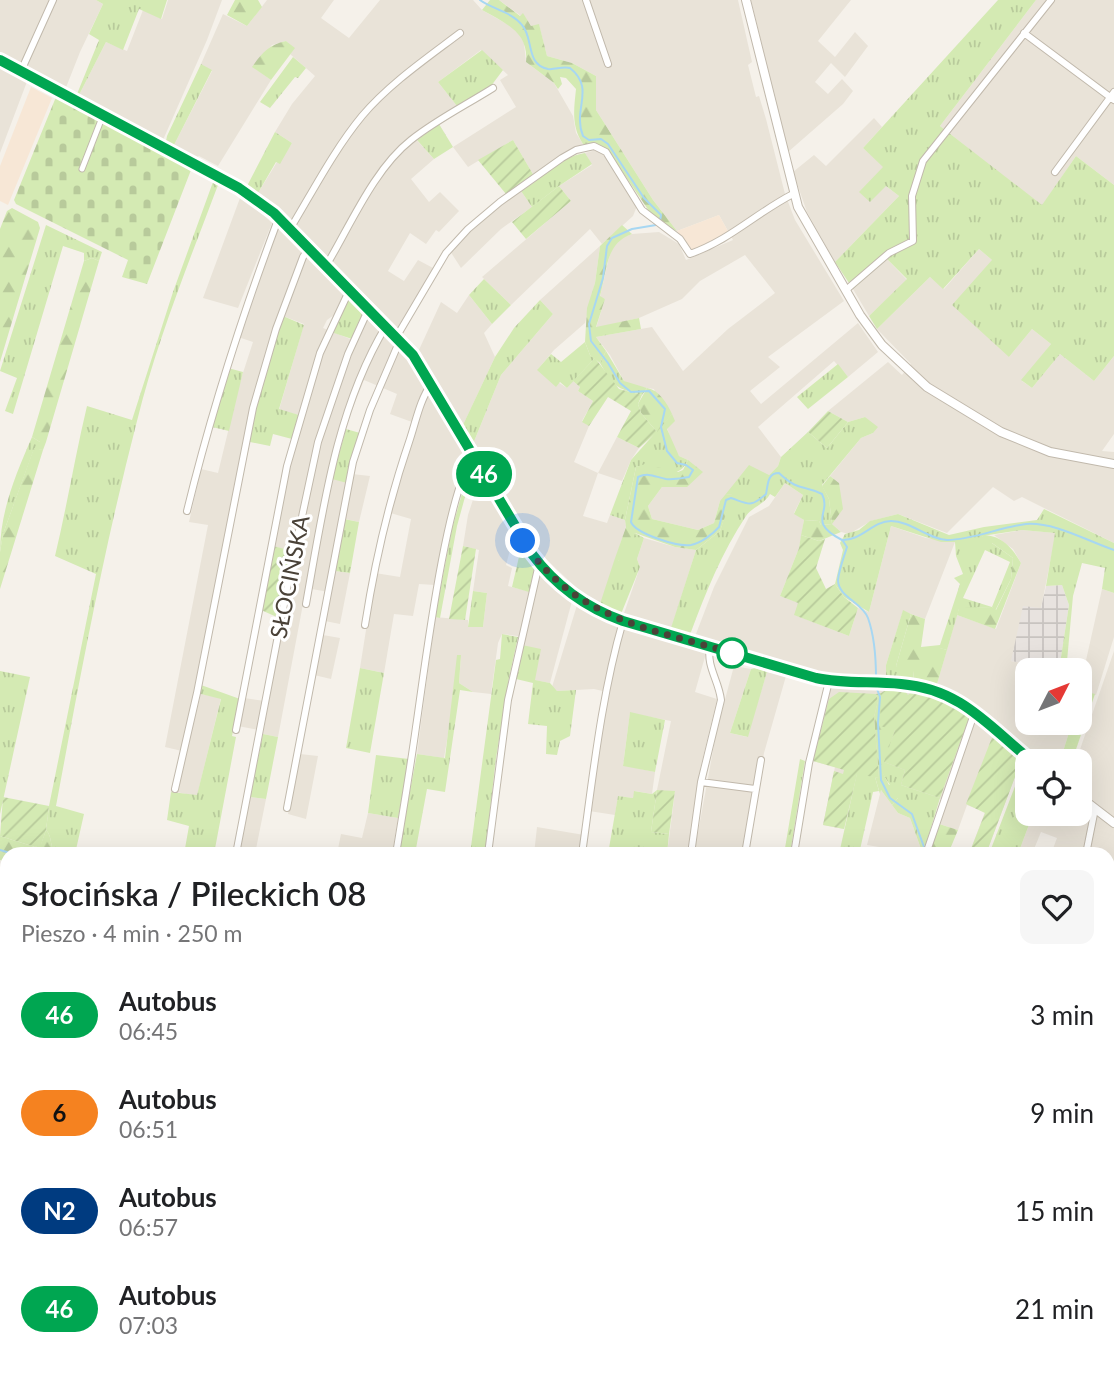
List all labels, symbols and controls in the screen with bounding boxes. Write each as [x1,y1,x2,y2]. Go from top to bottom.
line badge: 46 [452,451,516,497]
text: 46 [470,459,498,488]
street label: SŁOCIŃSKA [263,512,315,641]
your location [505,523,540,558]
unlabelled marker [717,638,747,668]
north arrow [1015,658,1092,735]
map controls [1015,658,1092,826]
button: locate [1015,749,1092,826]
button: heart [1020,870,1094,944]
text: Słocińska / Pileckich 08 [21,873,366,913]
text: Pieszo · 4 min · 250 m [21,919,242,947]
text: Autobus [119,985,217,1017]
text: 3 min [1030,999,1094,1031]
text: 46 [46,1000,73,1029]
text: 06:45 [119,1017,178,1045]
text: Autobus [119,1083,217,1115]
text: 9 min [1030,1097,1094,1129]
text: 6 [53,1098,66,1127]
text: 06:51 [119,1115,178,1143]
text: Autobus [119,1181,217,1213]
text: 15 min [1015,1195,1094,1227]
text: N2 [43,1196,76,1225]
text: 06:57 [119,1213,178,1241]
text: Autobus [119,1279,217,1311]
text: 21 min [1015,1293,1094,1325]
text: 46 [46,1294,73,1323]
text: 07:03 [119,1311,178,1339]

